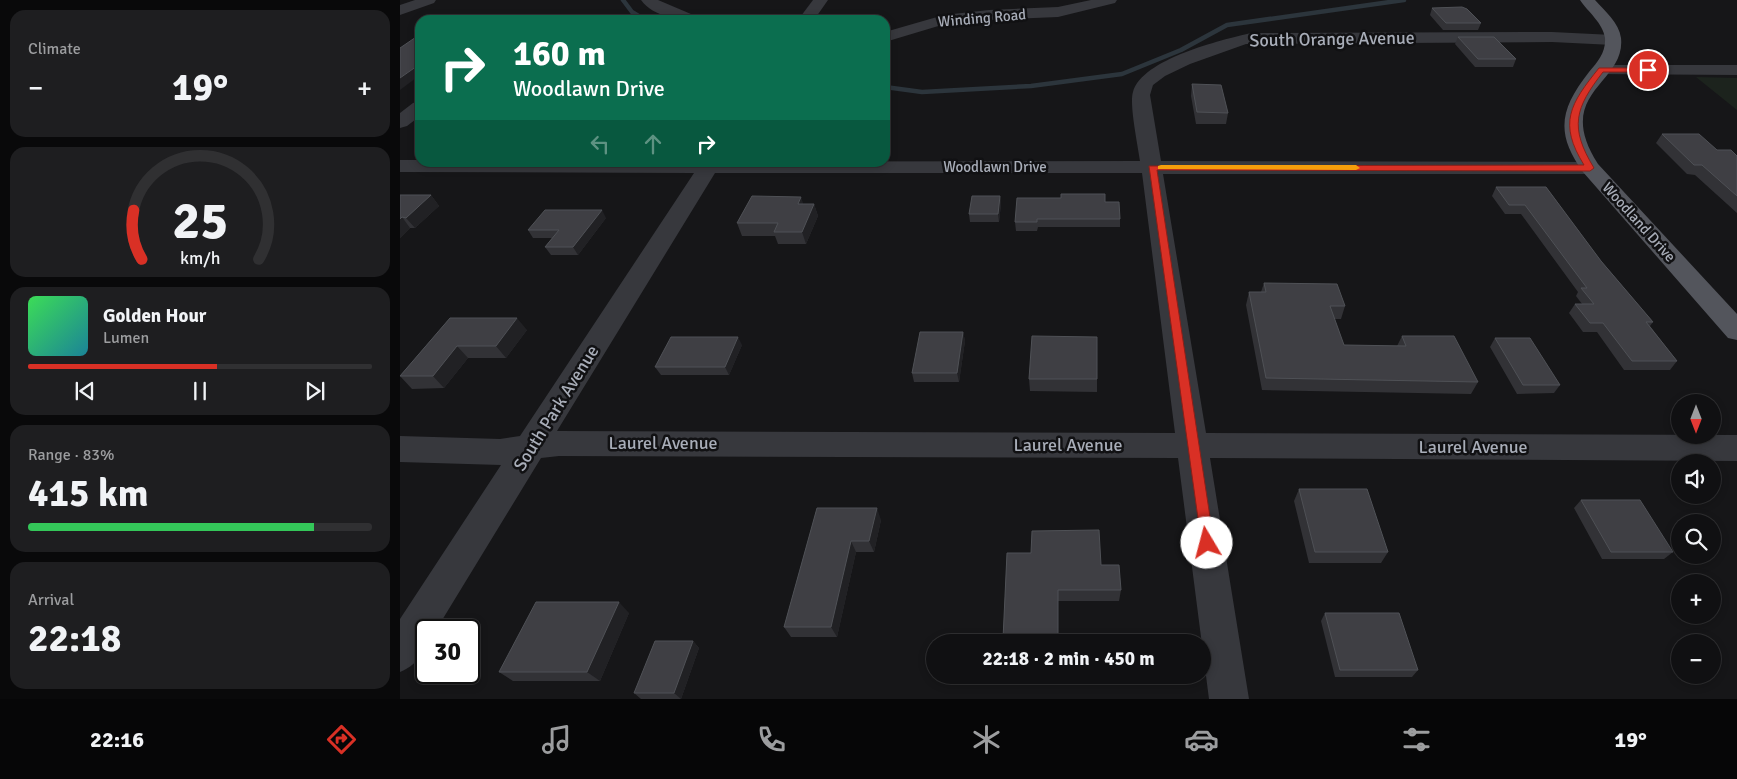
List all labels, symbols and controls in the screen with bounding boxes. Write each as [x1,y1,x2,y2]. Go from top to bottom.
street label: Winding Road [937,5,1027,31]
street label: South Orange Avenue [1249,27,1415,51]
text: 160 m [513,32,606,75]
icon: right [430,35,495,100]
text: Climate [28,39,81,59]
pin [1627,49,1669,91]
icon: arrive [1634,56,1662,84]
text: 19° [172,64,228,111]
text: − [28,71,43,105]
text: + [357,71,372,105]
text: Woodlawn Drive [513,75,665,102]
icon: left [586,130,614,158]
icon: ahead [639,130,667,158]
icon: right [692,130,720,158]
street label: Woodlawn Drive [943,158,1047,176]
street label: Woodland Drive [1599,179,1679,265]
text: 25 [172,189,228,253]
text: km/h [180,247,220,269]
text: Golden Hour [103,304,206,328]
text: Lumen [103,328,149,348]
street label: South Park Avenue [508,341,604,475]
icon: previous [71,377,99,405]
icon: pause [186,377,214,405]
icon: next [301,377,329,405]
north arrow [1671,394,1721,444]
map controls [1671,394,1721,684]
street label: Laurel Avenue [608,432,718,454]
street label: Laurel Avenue [1013,434,1123,456]
street label: Laurel Avenue [1418,436,1528,458]
text: Range · 83% [28,445,114,465]
button: sound [1671,454,1721,504]
text: 415 km [28,470,149,517]
button: search [1671,514,1721,564]
position arrow [1180,516,1232,568]
button: + [1671,574,1721,624]
text: Arrival [28,590,74,610]
text: 22:18 [28,615,121,662]
speed limit sign: 30 [415,619,480,684]
button: − [1671,634,1721,684]
text: 22:18 · 2 min · 450 m [982,647,1155,671]
icon: directions [324,722,359,757]
icon: music [539,722,574,757]
icon: phone [754,722,789,757]
icon: climate [969,722,1004,757]
icon: car [1184,722,1219,757]
icon: filters [1399,722,1434,757]
text: 22:16 [90,726,144,753]
text: 19° [1614,726,1647,753]

